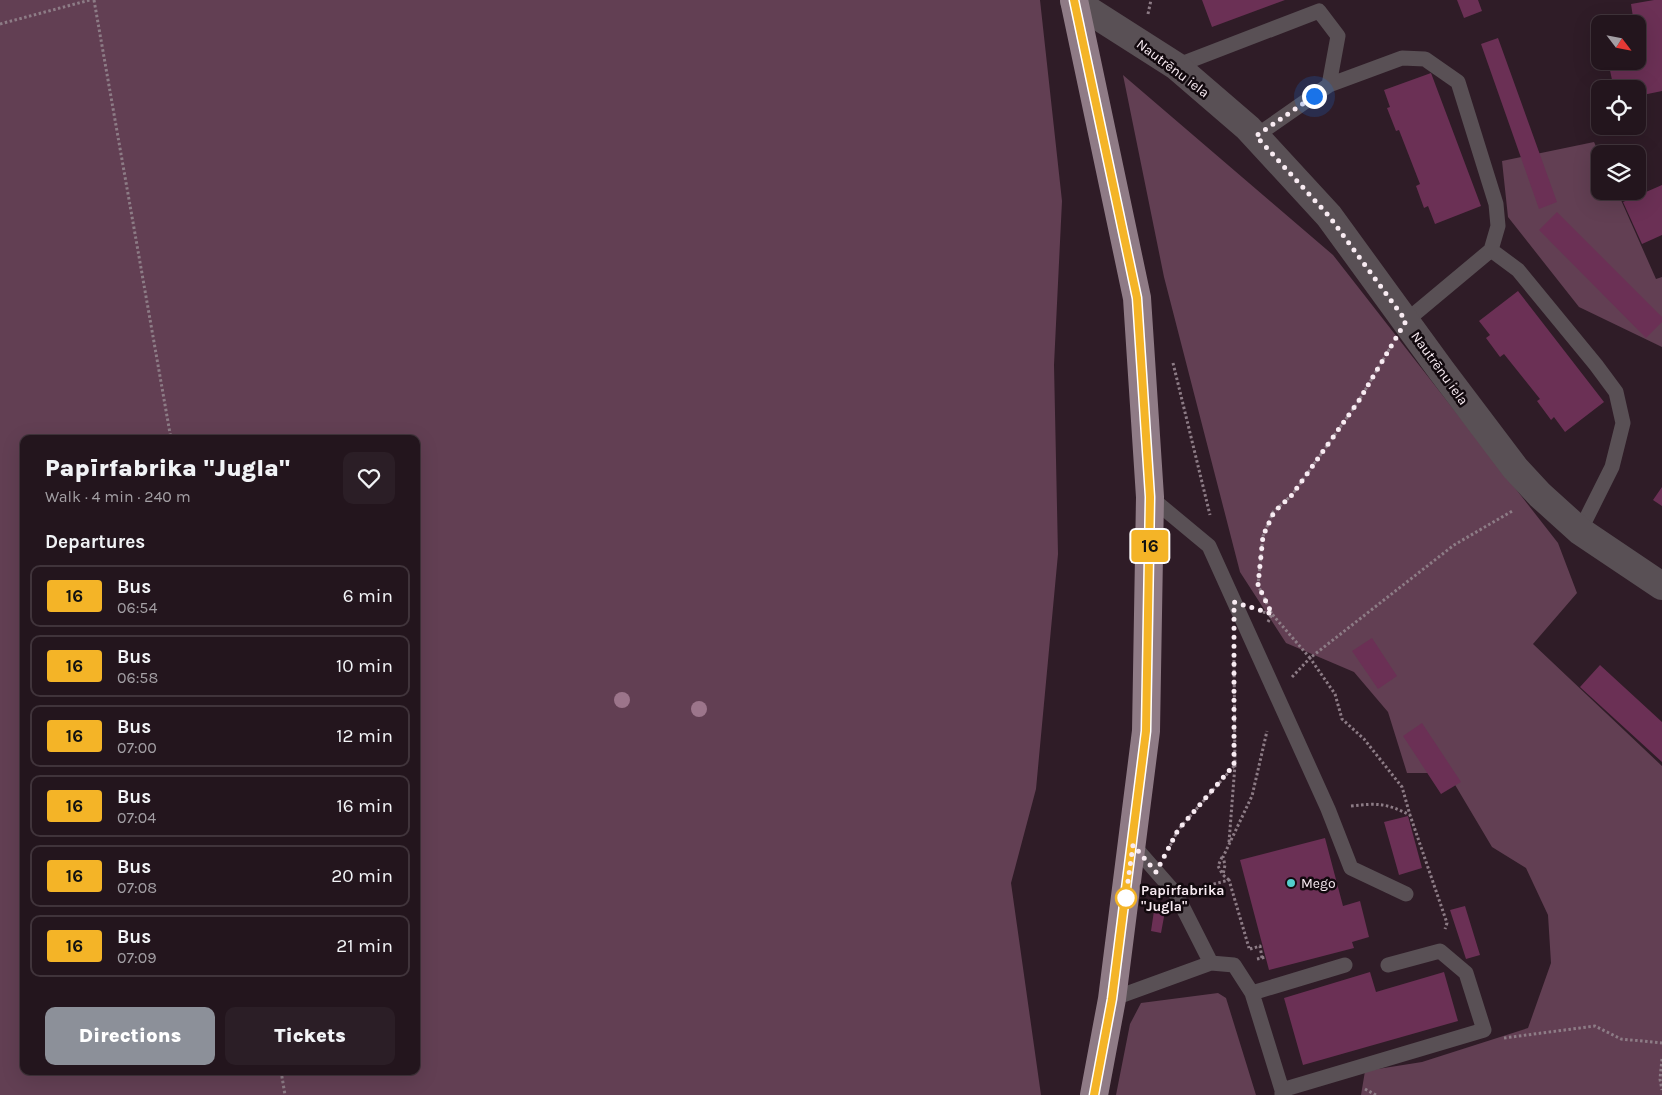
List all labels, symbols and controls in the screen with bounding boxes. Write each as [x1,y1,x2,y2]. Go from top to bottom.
north arrow [1591,15,1646,70]
map controls [1591,15,1646,200]
street label: Nautrēnu iela [1133,36,1212,101]
button: locate [1591,80,1646,135]
your location [1302,84,1327,109]
button: layers [1591,145,1646,200]
street label: Nautrēnu iela [1407,328,1472,408]
button: heart [343,452,395,504]
text: Papīrfabrika "Jugla" [45,454,290,482]
text: Walk · 4 min · 240 m [45,487,191,506]
line badge: 16 [1128,530,1172,562]
text: Departures [45,531,145,553]
text: 16 [1141,535,1159,557]
text: Bus [117,576,151,598]
text: 16 [66,585,83,607]
text: 6 min [343,585,393,607]
text: 06:54 [117,598,157,617]
text: Bus [117,646,151,668]
text: 16 [66,655,83,677]
text: 10 min [336,655,393,677]
text: 06:58 [117,668,158,687]
text: Bus [117,716,151,738]
text: 16 [66,725,83,747]
text: 12 min [336,725,393,747]
text: 07:00 [117,738,157,757]
text: Bus [117,786,151,808]
text: 16 [66,795,83,817]
text: 16 min [336,795,393,817]
text: 07:04 [117,808,156,827]
text: Bus [117,856,151,878]
text: 16 [66,865,83,887]
text: 20 min [331,865,393,887]
place label: Mego [1301,875,1336,892]
marker: Mego [1285,877,1297,889]
text: 07:08 [117,878,157,897]
place label: Papīrfabrika "Jugla" [1141,882,1224,915]
marker: Papīrfabrika "Jugla" [1115,887,1137,909]
text: Bus [117,926,151,948]
text: 16 [66,935,83,957]
text: 21 min [336,935,393,957]
text: 07:09 [117,948,156,967]
button: Directions [45,1007,215,1065]
button: Tickets [225,1007,395,1065]

